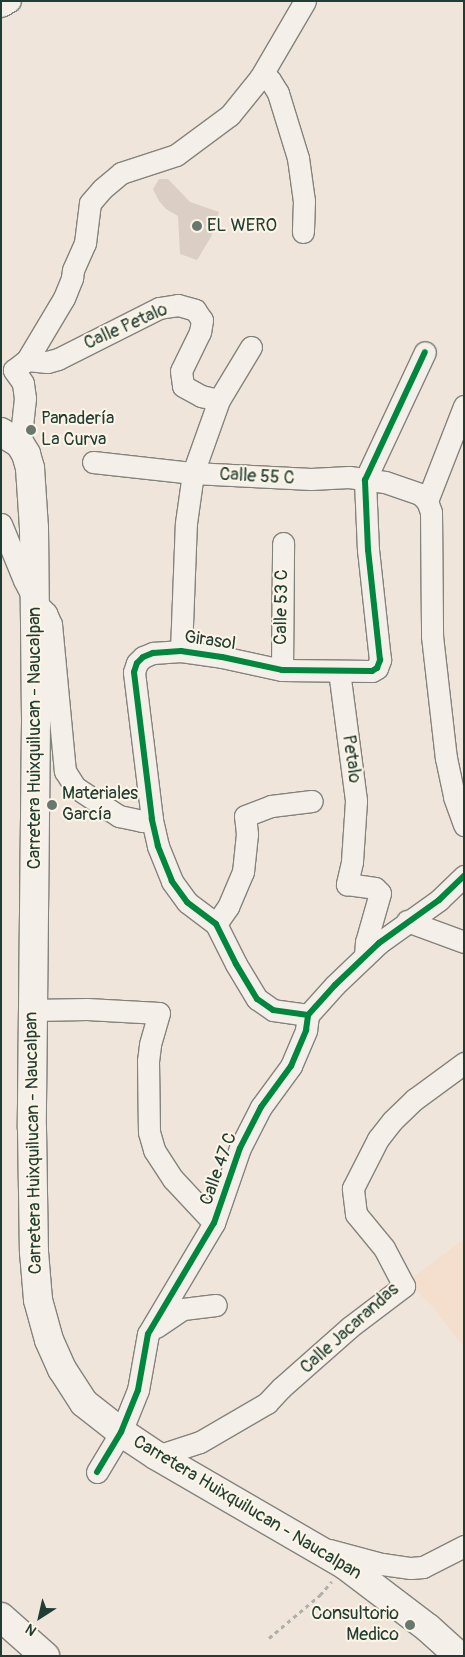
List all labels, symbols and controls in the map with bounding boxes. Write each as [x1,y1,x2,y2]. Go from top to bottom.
place label: EL WERO [207,215,277,237]
marker: EL WERO [191,220,203,232]
street label: Calle Petalo [81,299,171,355]
place label: Panadería La Curva [41,409,114,452]
marker: Panadería La Curva [25,424,37,436]
street label: Calle 55 C [219,464,295,490]
street label: Calle 53 C [271,569,293,645]
street label: Carretera Huixquilucan - Naucalpan [24,607,46,869]
street label: Girasol [183,627,237,655]
street label: Petalo [337,734,365,784]
place label: Materiales García [62,784,138,826]
marker: Materiales García [46,799,58,811]
street label: Carretera Huixquilucan - Naucalpan [21,1012,47,1274]
street label: Calle 47 C [196,1130,242,1208]
street label: Calle Jacarandas [296,1279,404,1379]
street label: Carretera Huixquilucan - Naucalpan [129,1431,365,1585]
north arrow [15,1592,65,1642]
place label: Consultorio Medico [311,1604,399,1646]
marker: Consultorio Medico [403,1618,417,1632]
text: N [22,1620,40,1639]

